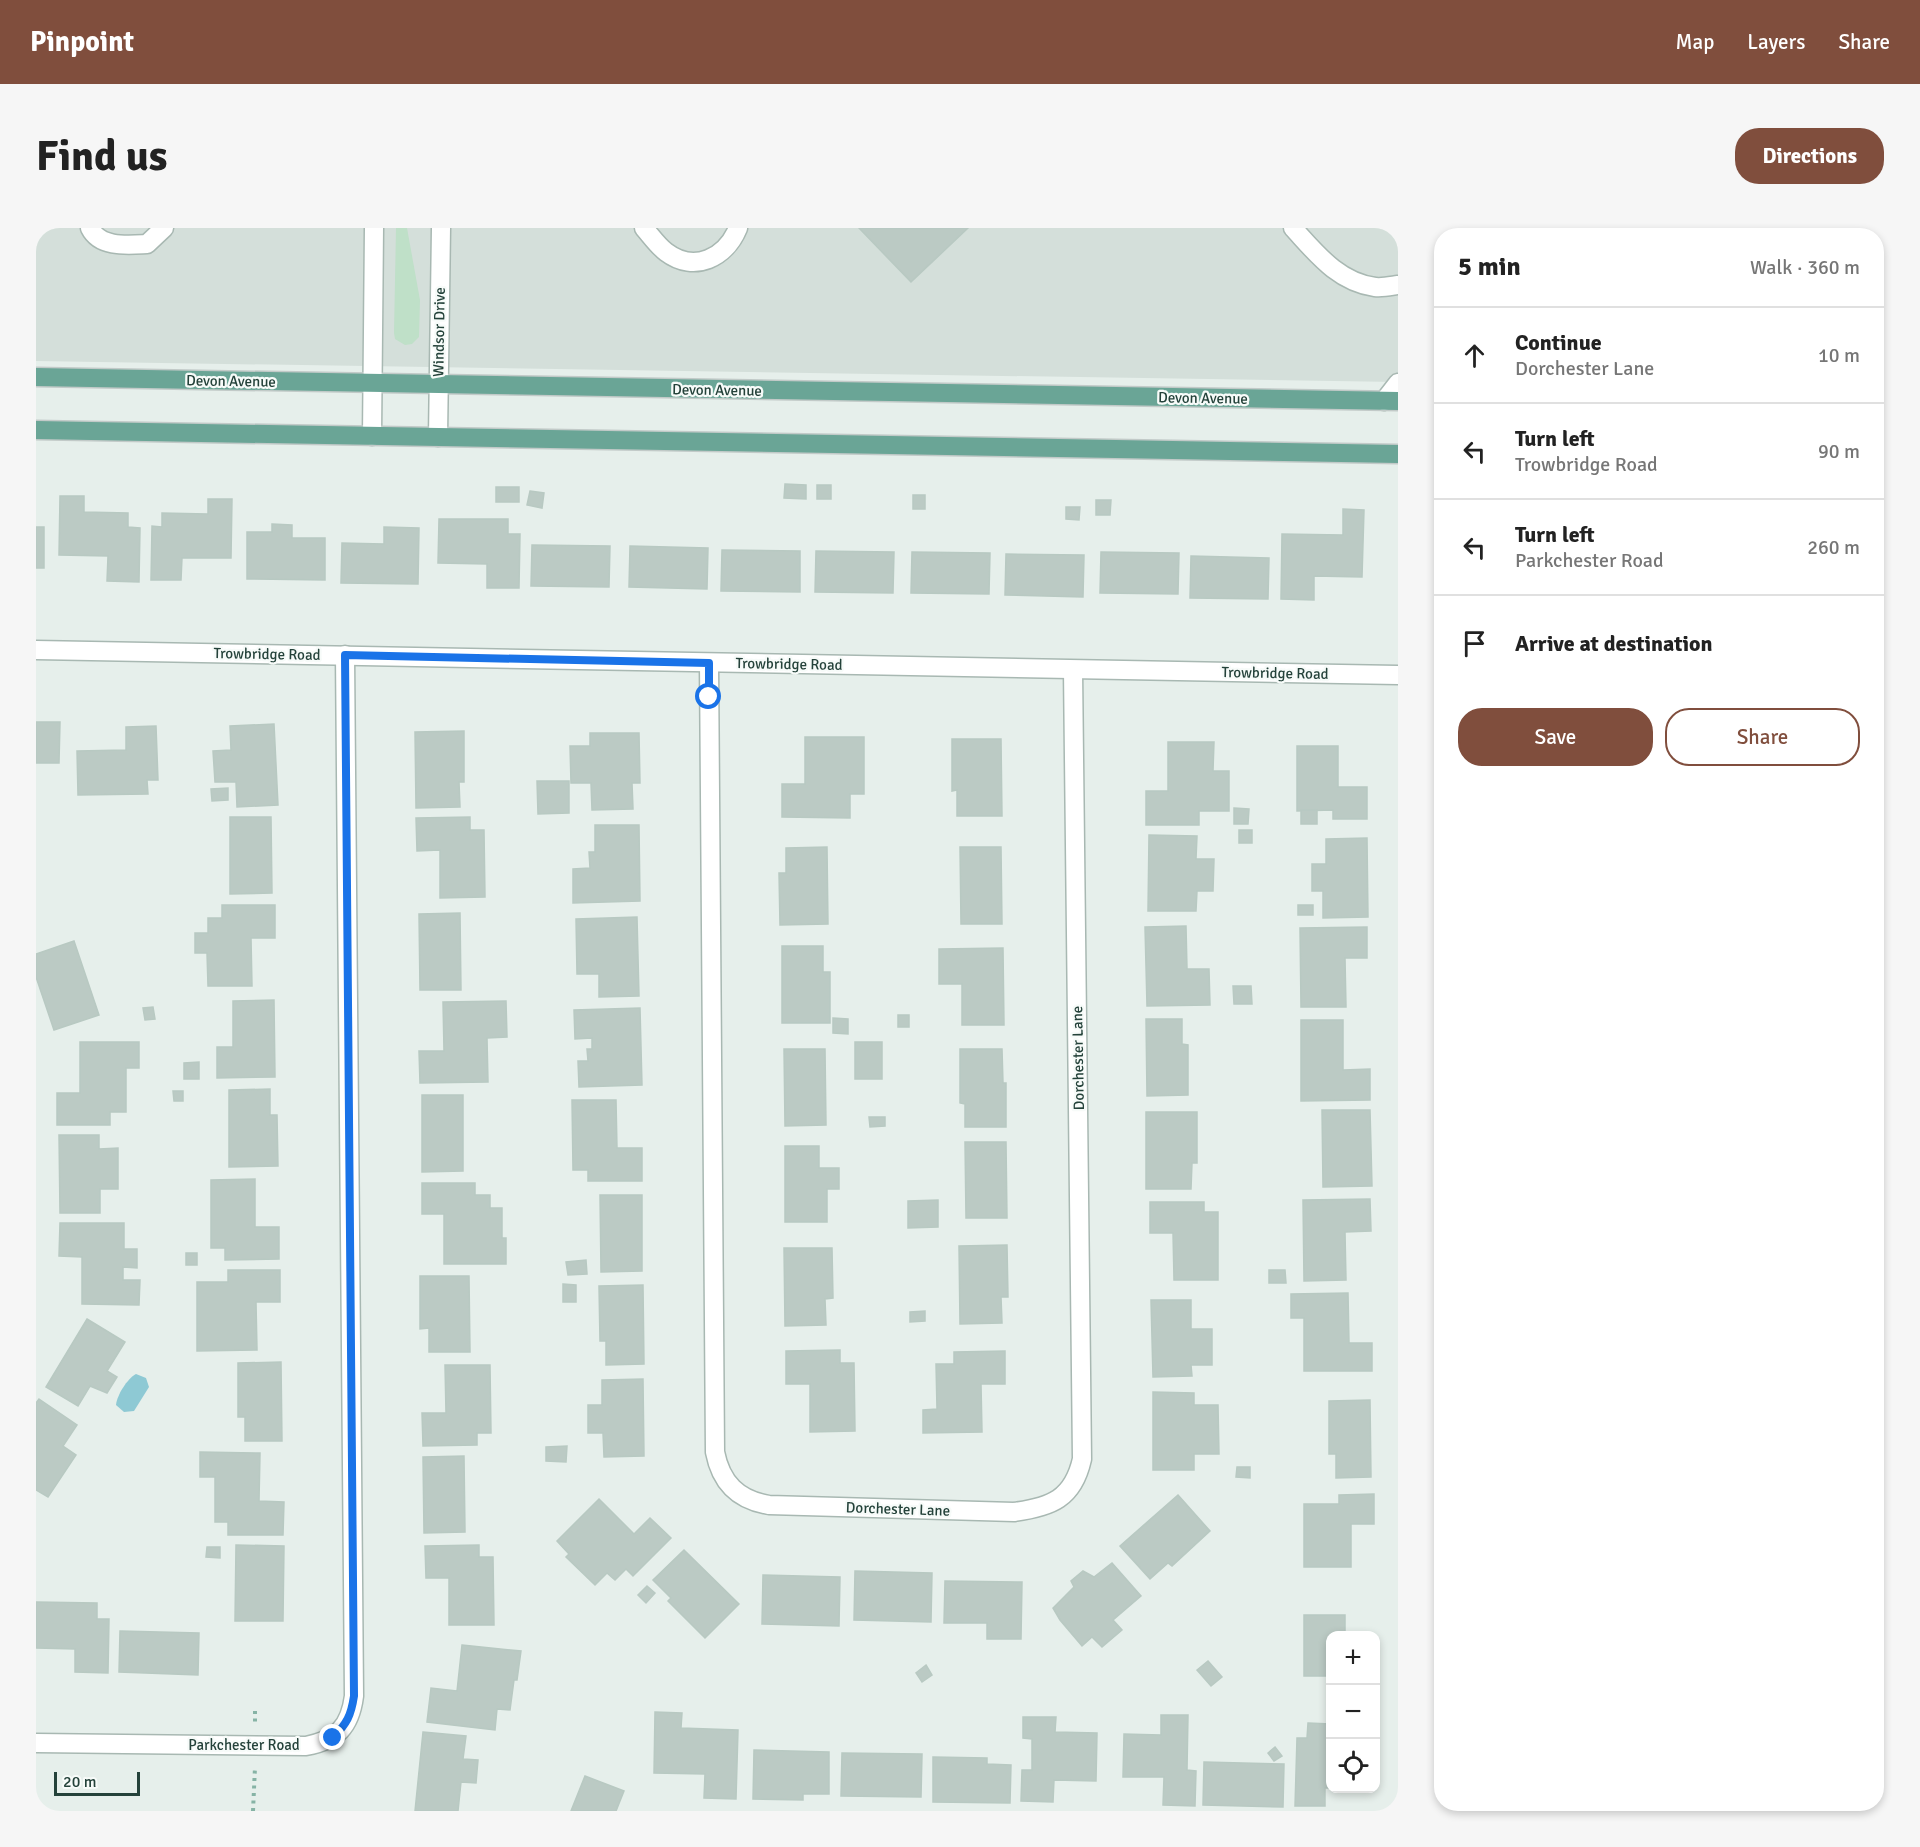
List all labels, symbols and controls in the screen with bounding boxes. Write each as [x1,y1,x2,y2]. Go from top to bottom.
text: Pinpoint [30,25,134,59]
text: Map [1676,29,1714,55]
text: Layers [1747,29,1805,55]
text: Share [1838,29,1890,55]
button: Directions [1735,128,1884,184]
text: Find us [36,131,167,182]
text: 5 min [1458,251,1521,283]
text: Walk · 360 m [1750,255,1860,280]
street label: Windsor Drive [429,287,449,377]
text: Continue [1515,329,1602,356]
icon: ahead [1458,339,1491,372]
text: 10 m [1818,343,1860,368]
text: Dorchester Lane [1515,356,1654,381]
street label: Devon Avenue [186,371,276,391]
street label: Devon Avenue [672,380,762,400]
street label: Devon Avenue [1158,388,1248,408]
text: Turn left [1515,425,1595,452]
icon: left [1458,435,1491,468]
text: 90 m [1818,439,1860,464]
text: Trowbridge Road [1515,452,1658,477]
text: Turn left [1515,521,1595,548]
icon: left [1458,531,1491,564]
text: 260 m [1807,535,1860,560]
text: Parkchester Road [1515,548,1664,573]
icon: arrive [1458,627,1491,660]
text: Arrive at destination [1515,630,1712,657]
street label: Trowbridge Road [213,644,321,664]
street label: Trowbridge Road [735,654,843,674]
street label: Trowbridge Road [1221,663,1329,683]
route start [695,683,721,709]
button: Save [1458,708,1653,766]
button: Share [1665,708,1860,766]
street label: Dorchester Lane [1068,1006,1088,1110]
street label: Dorchester Lane [845,1498,951,1520]
map controls [1326,1631,1380,1793]
button: + [1326,1631,1380,1685]
button: − [1326,1685,1380,1739]
route end [319,1724,345,1750]
street label: Parkchester Road [188,1736,300,1754]
button: locate [1326,1739,1380,1793]
scale bar [54,1769,140,1796]
text: 20 m [63,1772,97,1792]

